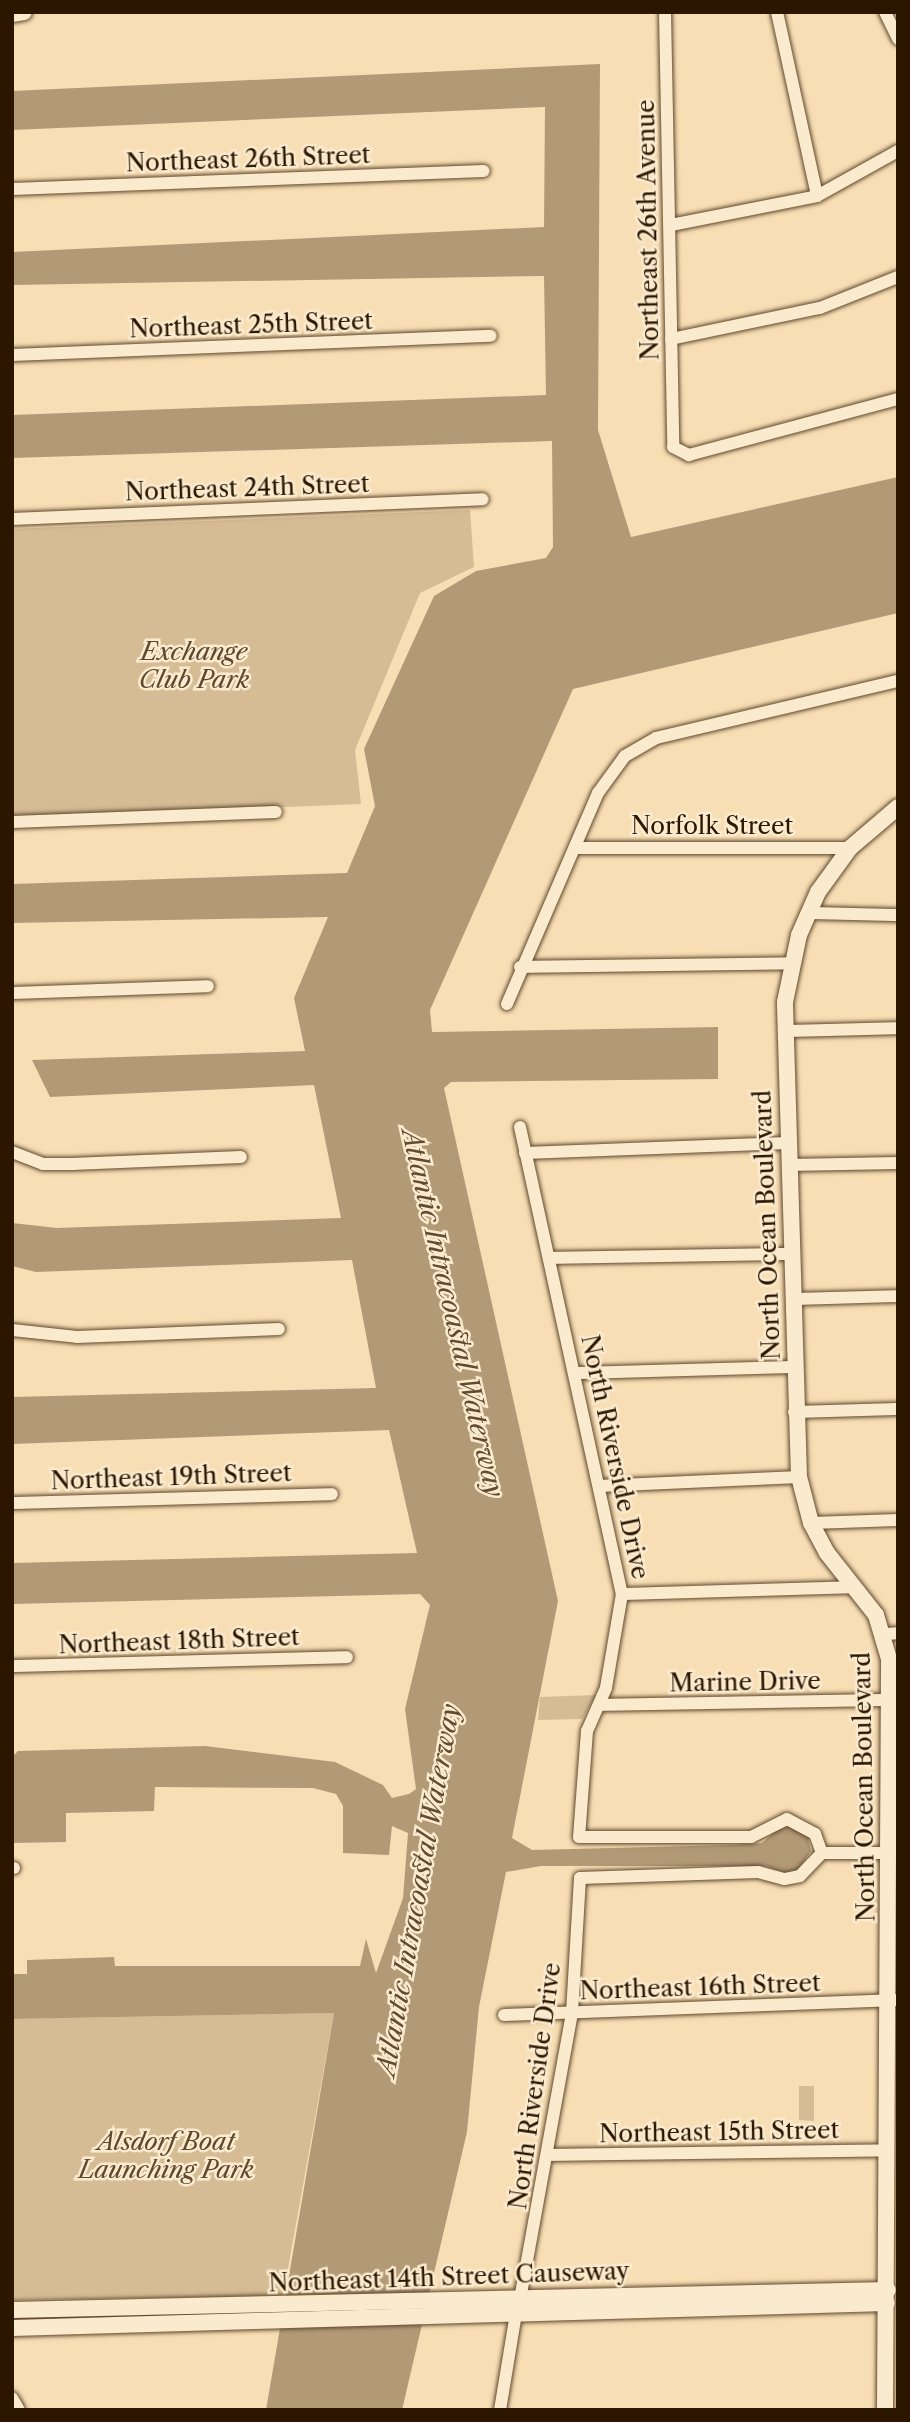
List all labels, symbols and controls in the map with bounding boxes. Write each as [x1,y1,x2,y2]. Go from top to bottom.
street label: Northeast 26th Avenue [631,99,665,361]
street label: Northeast 26th Street [125,140,371,178]
street label: Northeast 25th Street [129,306,373,344]
street label: Northeast 24th Street [124,469,370,507]
park label: Exchange Club Park [139,638,249,694]
street label: Norfolk Street [631,812,793,840]
street label: North Ocean Boulevard [748,1090,786,1360]
water label: Atlantic Intracoastal Waterway [394,1126,510,1500]
street label: North Riverside Drive [575,1332,655,1582]
street label: Northeast 19th Street [50,1458,292,1496]
street label: Northeast 18th Street [58,1622,300,1660]
street label: North Ocean Boulevard [847,1652,881,1922]
street label: Marine Drive [669,1666,821,1698]
water label: Atlantic Intracoastal Waterway [371,1702,467,2078]
street label: North Riverside Drive [503,1961,567,2211]
street label: Northeast 16th Street [579,1968,821,2006]
street label: Northeast 15th Street [599,2116,839,2148]
park label: Alsdorf Boat Launching Park [79,2128,253,2184]
street label: Northeast 14th Street Causeway [268,2256,630,2298]

